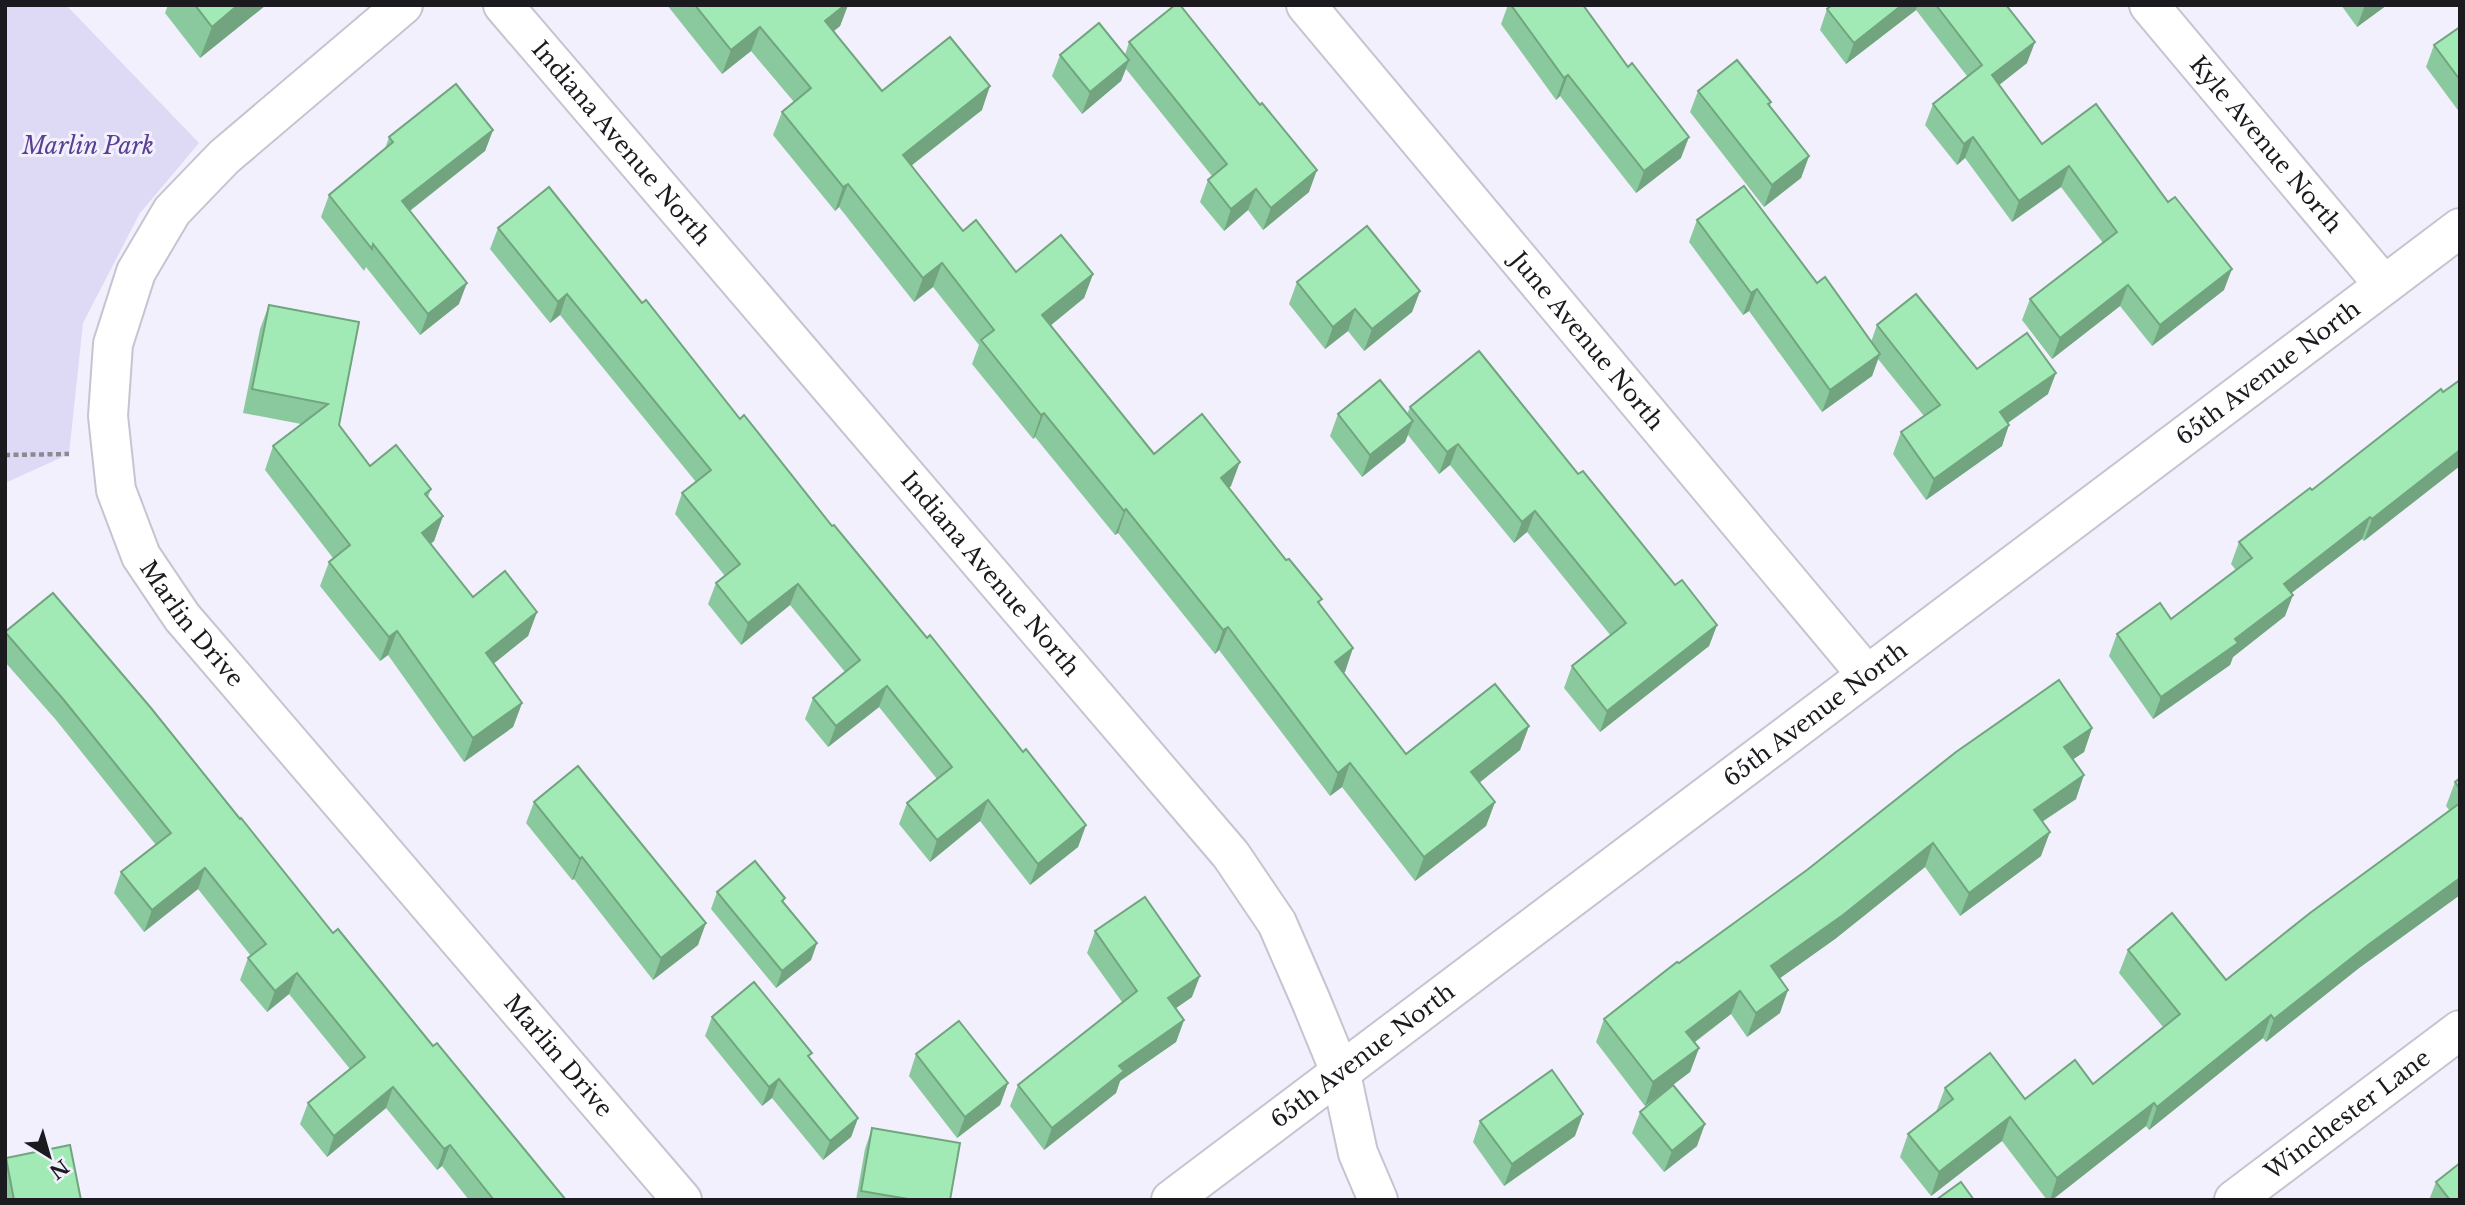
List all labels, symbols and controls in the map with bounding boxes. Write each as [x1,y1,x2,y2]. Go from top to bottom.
street label: Indiana Avenue North [526,35,717,251]
street label: Kyle Avenue North [2184,50,2348,238]
park label: Marlin Park [21,132,154,160]
street label: June Avenue North [1503,244,1670,436]
street label: 65th Avenue North [2171,294,2366,451]
street label: Indiana Avenue North [895,466,1086,682]
street label: Marlin Drive [134,555,249,692]
street label: 65th Avenue North [1718,636,1913,792]
street label: 65th Avenue North [1265,977,1460,1134]
street label: Marlin Drive [498,989,619,1123]
street label: Winchester Lane [2258,1043,2436,1186]
north arrow [14,1121,84,1191]
text: N [45,1155,73,1184]

